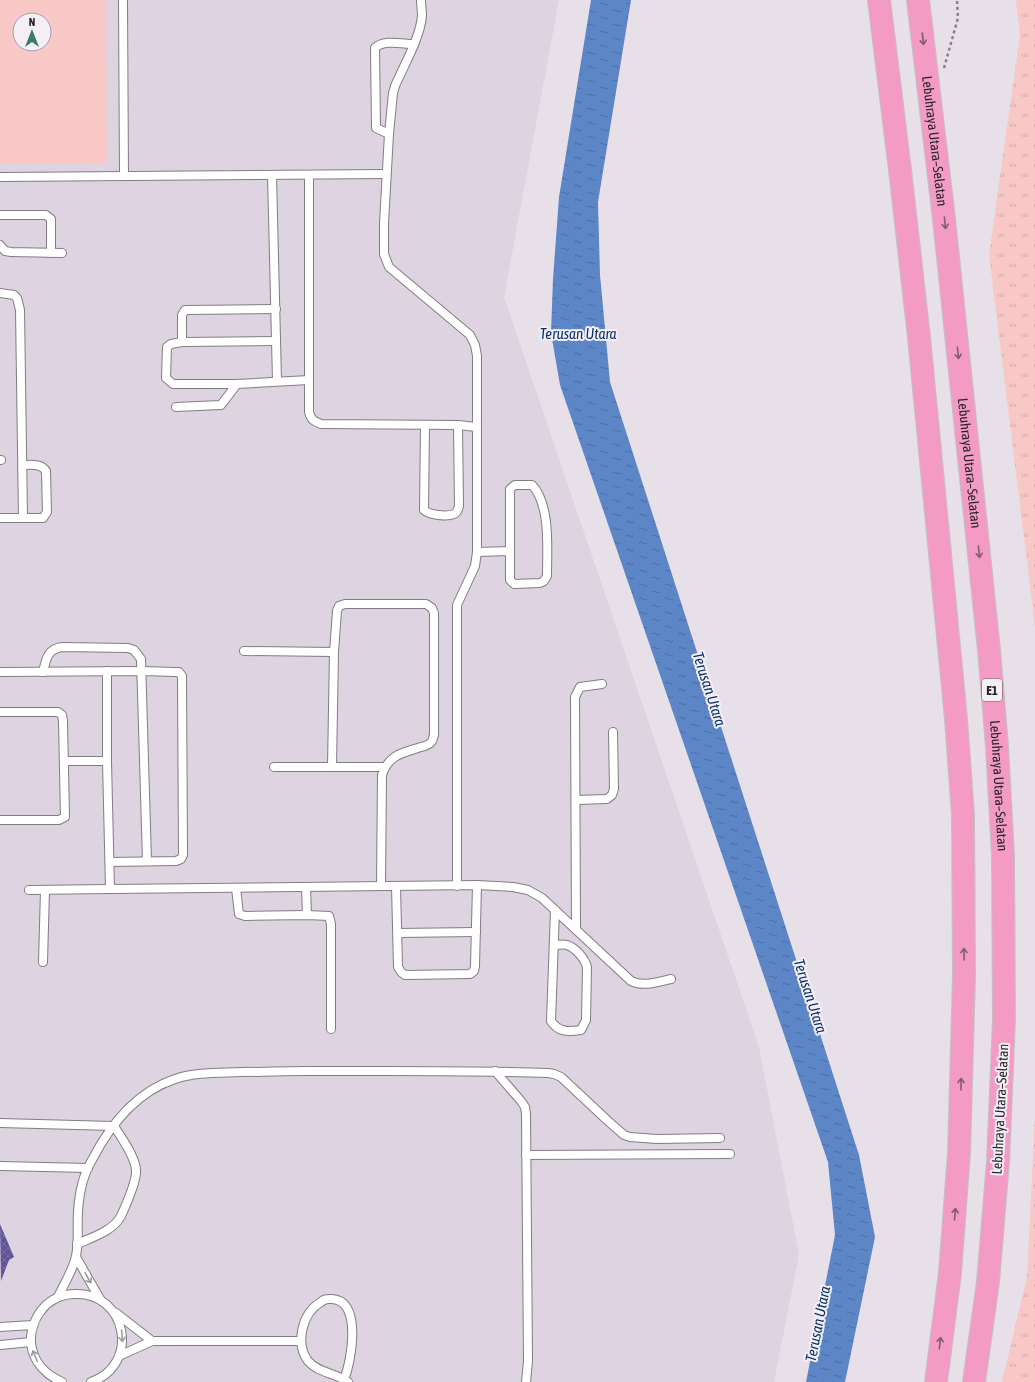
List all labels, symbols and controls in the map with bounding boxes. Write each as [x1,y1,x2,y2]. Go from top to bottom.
north arrow [12,12,52,52]
text: N [29,16,35,28]
one-way arrow [919,32,926,45]
street label: Lebuhraya Utara–Selatan [919,75,950,207]
one-way arrow [941,216,948,229]
water label: Terusan Utara [540,325,616,342]
one-way arrow [955,346,962,359]
street label: Lebuhraya Utara–Selatan [955,397,984,529]
one-way arrow [975,545,982,558]
water label: Terusan Utara [690,650,729,728]
road number: E1 [982,679,1002,701]
street label: Lebuhraya Utara–Selatan [987,720,1011,852]
one-way arrow [960,948,968,961]
water label: Terusan Utara [791,957,830,1035]
street label: Lebuhraya Utara–Selatan [989,1043,1011,1175]
one-way arrow [957,1078,965,1091]
one-way arrow [952,1208,959,1221]
one-way arrow [84,1272,92,1284]
water label: Terusan Utara [802,1285,833,1363]
one-way arrow [118,1329,125,1342]
one-way arrow [937,1337,944,1350]
one-way arrow [31,1350,38,1362]

